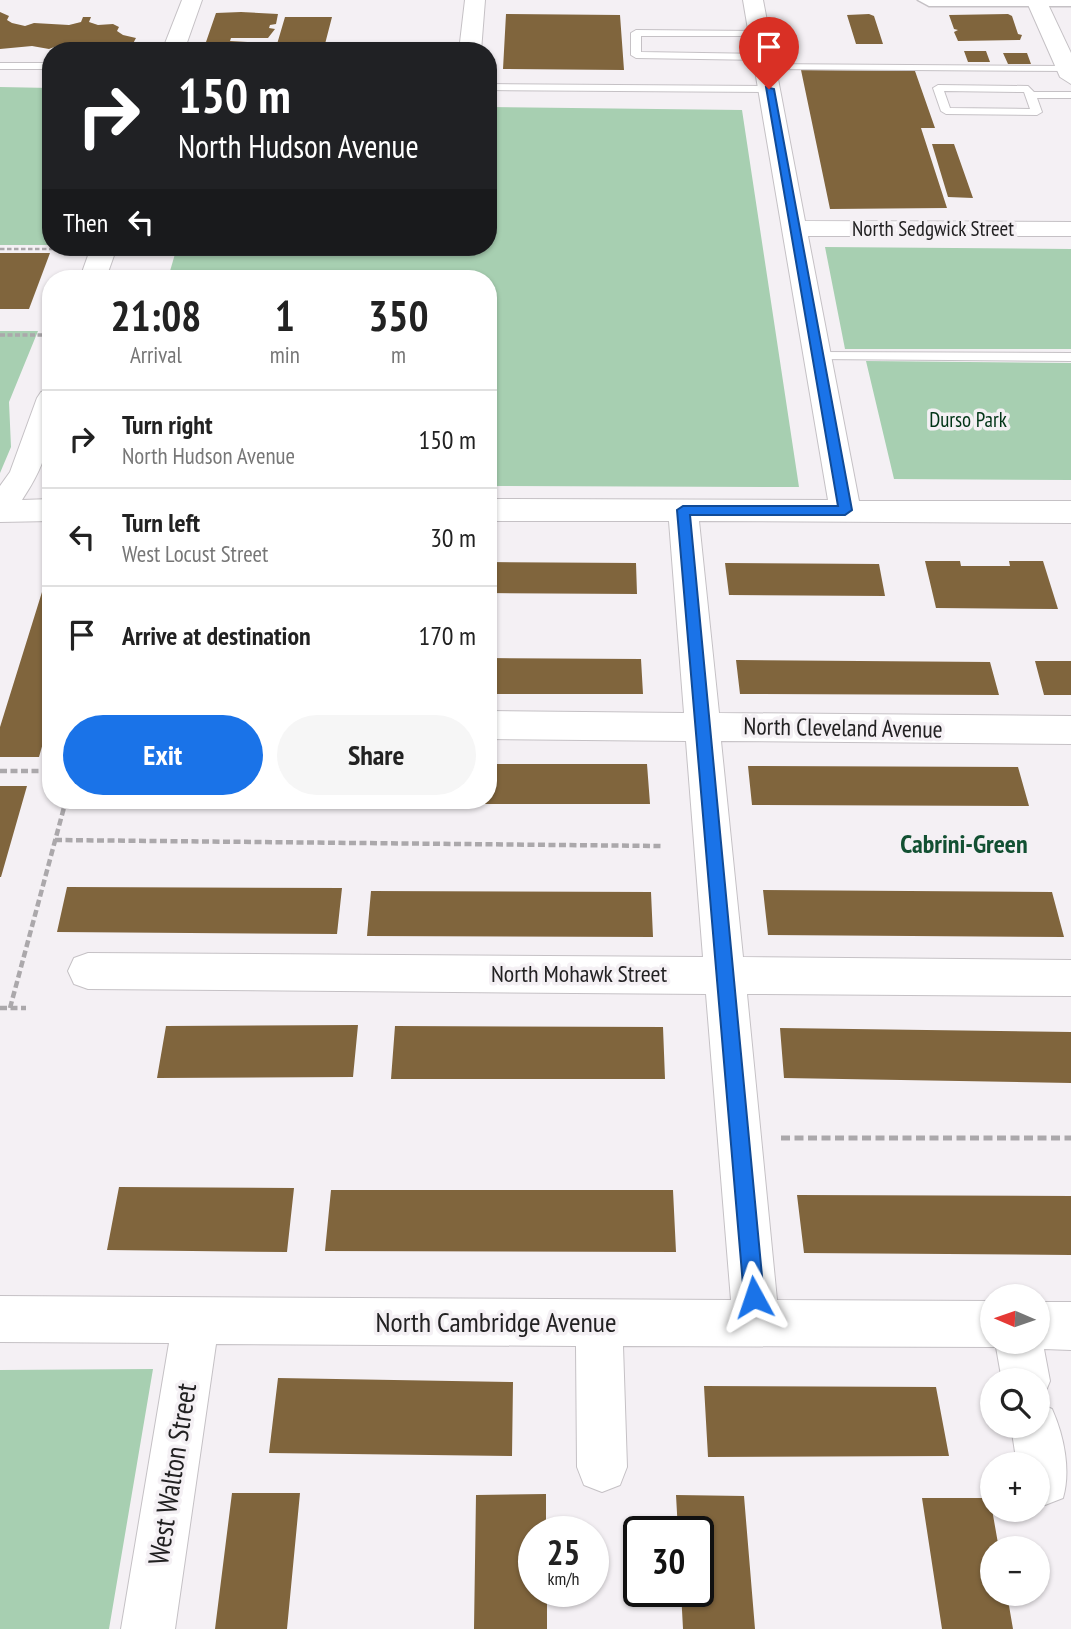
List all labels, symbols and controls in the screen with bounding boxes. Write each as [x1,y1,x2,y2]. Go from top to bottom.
pin [739,17,799,89]
icon: arrive [750,28,788,66]
text: 150 m [178,63,291,127]
icon: right [63,70,154,161]
text: North Hudson Avenue [178,125,419,167]
icon: left [122,203,160,241]
text: Then [63,206,108,239]
street label: North Sedgwick Street [852,215,1014,242]
text: 21:08 [110,288,201,343]
text: 1 [275,288,295,343]
text: 350 [368,288,429,343]
text: Arrival [130,340,182,369]
text: min [270,340,300,369]
text: m [391,340,406,369]
park label: Durso Park [929,406,1007,433]
text: Turn right [122,408,213,441]
icon: right [63,420,101,458]
text: 150 m [418,423,476,456]
text: North Hudson Avenue [122,441,295,470]
text: Turn left [122,506,200,539]
icon: left [63,518,101,556]
text: 30 m [430,521,476,554]
text: West Locust Street [122,539,268,568]
icon: arrive [63,616,101,654]
text: Arrive at destination [122,619,311,652]
text: 170 m [418,619,476,652]
street label: North Cleveland Avenue [743,710,943,745]
button: Exit [63,715,263,795]
button: Share [277,715,476,795]
district label: Cabrini-Green [900,827,1028,860]
street label: North Mohawk Street [491,958,667,989]
position arrow [717,1260,791,1334]
north arrow [980,1284,1050,1354]
map controls [980,1284,1050,1606]
street label: North Cambridge Avenue [375,1303,617,1340]
button: search [980,1368,1050,1438]
street label: West Walton Street [139,1380,204,1567]
button: + [980,1452,1050,1522]
speed limit sign: 30 [623,1516,714,1607]
text: 25 [547,1529,580,1575]
button: − [980,1536,1050,1606]
text: km/h [548,1567,579,1590]

